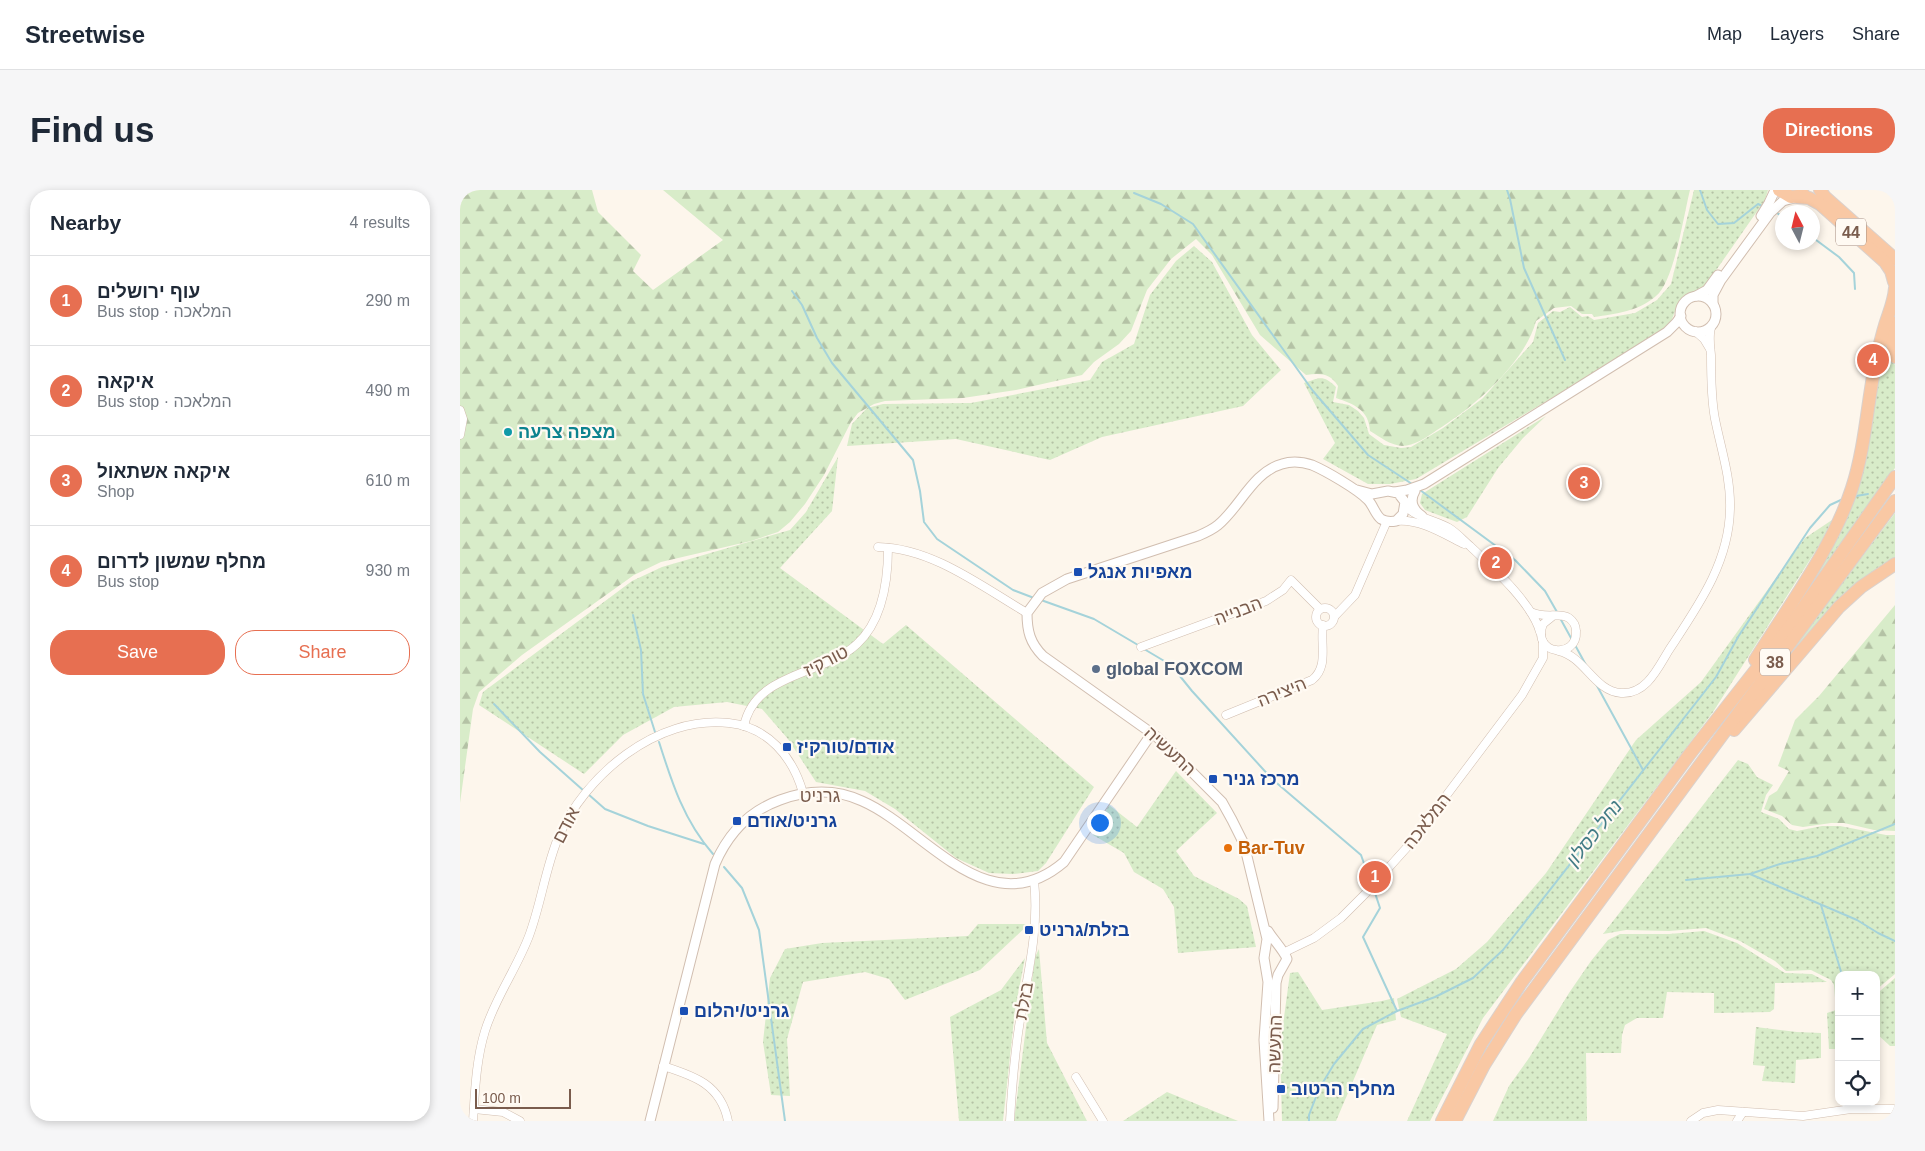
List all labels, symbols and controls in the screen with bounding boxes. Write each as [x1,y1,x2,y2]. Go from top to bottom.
text: Streetwise [25,21,145,48]
text: Map [1707,24,1742,44]
text: Layers [1770,24,1824,44]
text: Share [1852,24,1900,44]
button: Directions [1763,108,1895,153]
text: Find us [30,110,154,149]
north arrow [1775,205,1820,250]
text: Nearby [50,211,121,234]
text: 4 results [350,214,410,231]
road number: 44 [1836,218,1866,246]
text: עוף ירושלים [97,281,200,302]
text: 1 [62,292,70,309]
text: 290 m [366,292,410,309]
text: Bus stop · המלאכה [97,303,232,320]
pin: 4 [1857,341,1889,379]
text: איקאה [97,371,154,392]
text: 2 [62,382,70,399]
text: 490 m [366,382,410,399]
text: Bus stop · המלאכה [97,393,232,410]
place label: מצפה צרעה [518,422,616,442]
marker: מצפה צרעה [502,426,514,438]
text: איקאה אשתאול [97,461,230,482]
pin: 3 [1568,464,1600,502]
text: 3 [62,472,70,489]
text: 610 m [366,472,410,489]
text: Shop [97,483,134,500]
pin: 2 [1480,544,1512,582]
text: מחלף שמשון לדרום [97,551,266,572]
text: 4 [62,562,70,579]
text: 930 m [366,562,410,579]
place label: מאפיות אנגל [1088,562,1192,582]
marker: מאפיות אנגל [1072,566,1084,578]
text: Bus stop [97,573,159,590]
street label: הבנייה [1211,593,1265,629]
button: Save [50,630,225,675]
button: Share [235,630,410,675]
street label: טורקיז [800,641,852,681]
road number: 38 [1760,648,1790,676]
place label: global FOXCOM [1106,659,1243,679]
marker: global FOXCOM [1090,663,1102,675]
street label: היצירה [1255,673,1309,711]
street label: התעשיה [1140,722,1200,780]
place label: אודם/טורקיז [797,737,895,757]
marker: אודם/טורקיז [781,741,793,753]
place label: מרכז גניר [1223,769,1300,789]
marker: מרכז גניר [1207,773,1219,785]
street label: גרניט [800,786,841,806]
street label: המלאכה [1399,789,1455,853]
water label: נחל כסלון [1561,796,1626,871]
street label: אודם [549,803,584,846]
your location [1087,810,1113,836]
place label: גרניט/אודם [747,811,838,831]
marker: גרניט/אודם [731,815,743,827]
place label: Bar-Tuv [1238,838,1305,858]
marker: Bar-Tuv [1222,842,1234,854]
pin: 1 [1359,858,1391,896]
place label: בזלת/גרניט [1039,920,1130,940]
marker: בזלת/גרניט [1023,924,1035,936]
map controls [1835,971,1880,1106]
button: + [1835,971,1880,1016]
street label: בזלת [1011,980,1037,1022]
place label: גרניט/יהלום [694,1001,790,1021]
marker: גרניט/יהלום [678,1005,690,1017]
street label: התעשה [1264,1014,1286,1074]
button: − [1835,1016,1880,1061]
button: locate [1835,1061,1880,1106]
place label: מחלף הרטוב [1291,1079,1396,1099]
marker: מחלף הרטוב [1275,1083,1287,1095]
scale bar [475,1086,571,1109]
text: 100 m [482,1090,521,1106]

